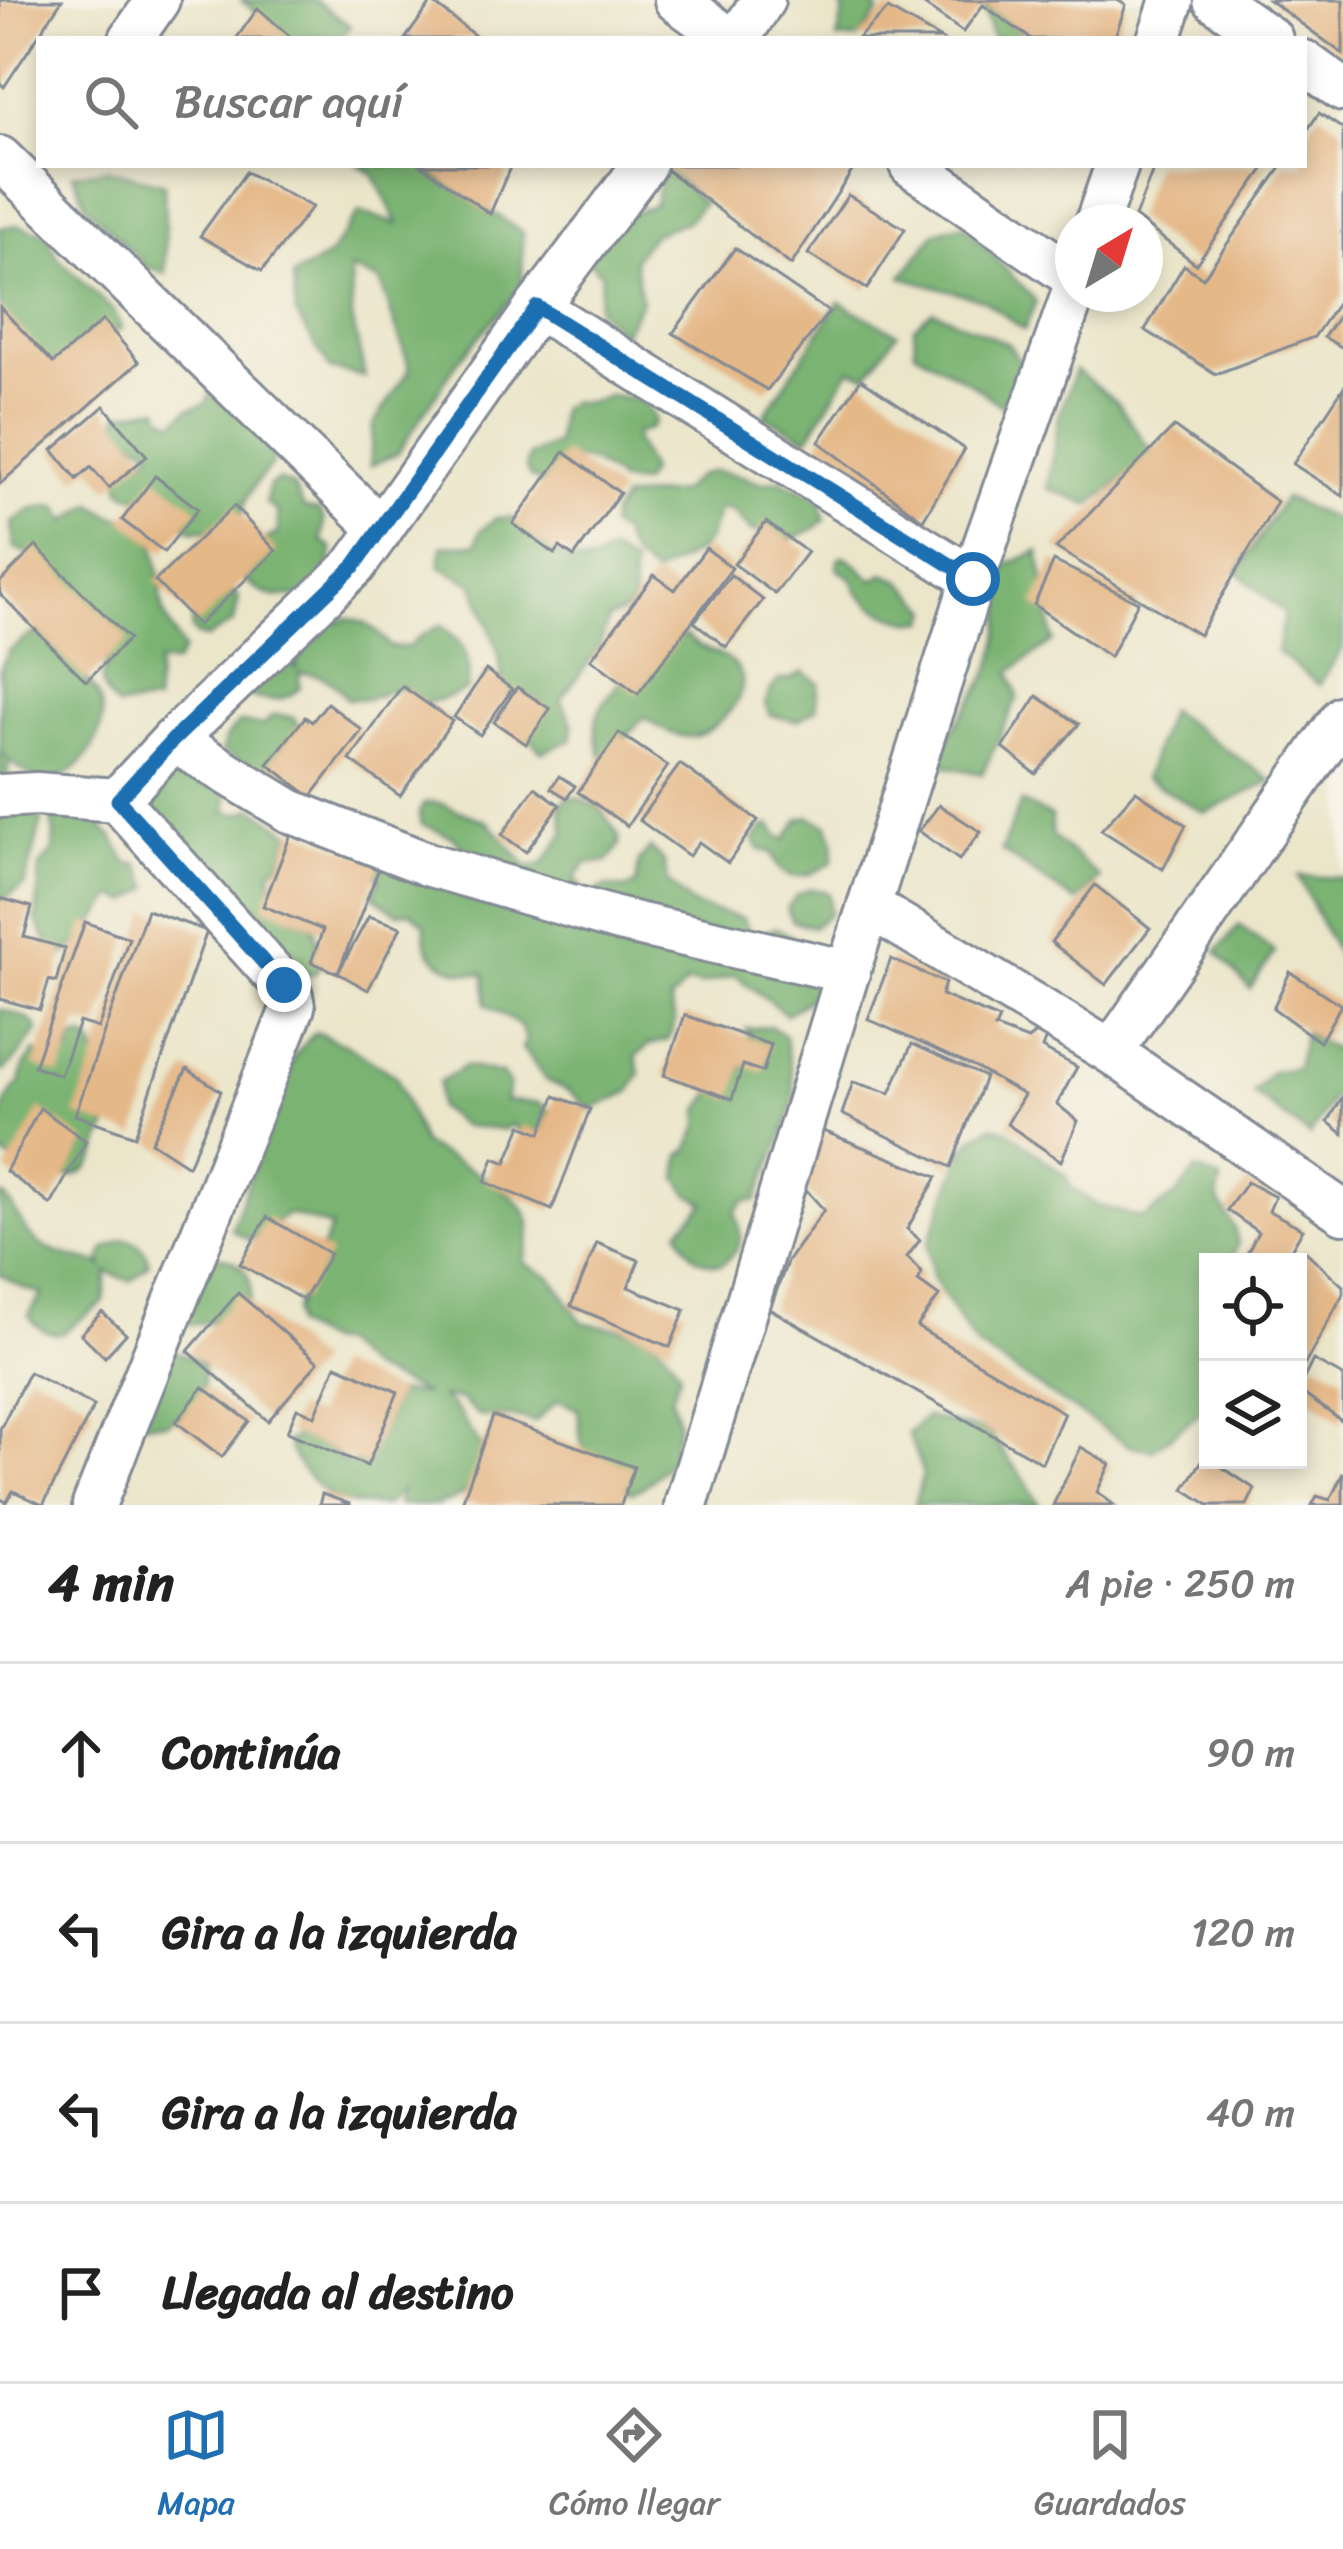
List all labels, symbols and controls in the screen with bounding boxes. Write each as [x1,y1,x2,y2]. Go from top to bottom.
search box [36,36,1307,168]
text: Buscar aquí [174,62,403,142]
icon: search [78,69,144,135]
north arrow [1055,204,1163,312]
route start [946,552,1000,606]
route end [257,958,311,1012]
map controls [1199,1253,1307,1469]
button: locate [1199,1253,1307,1361]
button: layers [1199,1361,1307,1469]
text: 4 min [48,1538,174,1628]
text: A pie · 250 m [1066,1549,1295,1618]
text: Continúa [162,1713,340,1793]
text: 90 m [1206,1718,1295,1787]
icon: ahead [48,1720,114,1786]
text: Gira a la izquierda [162,1893,517,1973]
text: 120 m [1191,1898,1295,1967]
icon: left [48,1900,114,1966]
text: Gira a la izquierda [162,2073,517,2153]
text: 40 m [1206,2078,1295,2147]
icon: left [48,2080,114,2146]
text: Llegada al destino [162,2253,514,2333]
icon: arrive [48,2260,114,2326]
tab: Mapa [157,2402,235,2532]
tab: Cómo llegar [549,2402,720,2532]
tab: Guardados [1034,2402,1186,2532]

